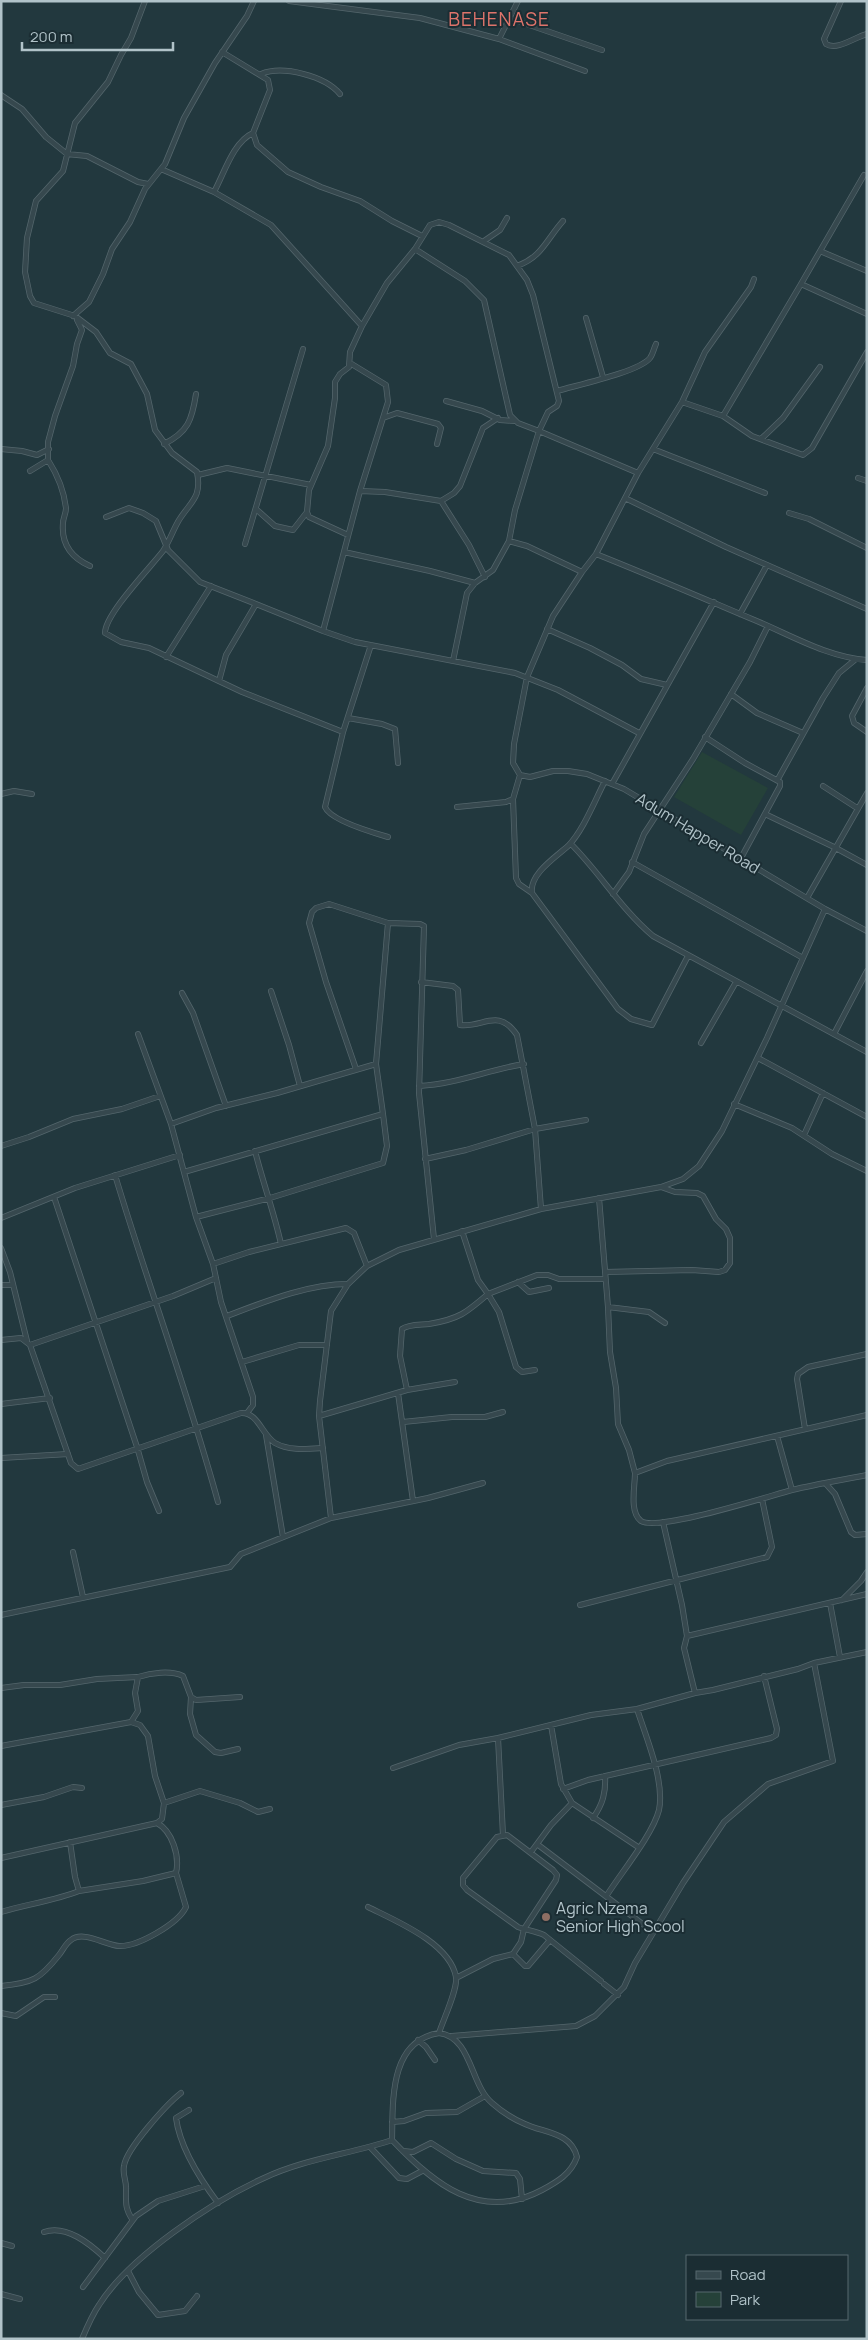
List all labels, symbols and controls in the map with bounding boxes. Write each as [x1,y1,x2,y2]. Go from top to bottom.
district label: BEHENASE [448,6,550,32]
scale bar [22,20,174,52]
text: 200 m [30,26,73,47]
street label: Adum Happer Road [632,787,764,879]
place label: Agric Nzema Senior High Scool [556,1897,685,1937]
marker: Agric Nzema Senior High Scool [540,1911,552,1923]
legend [686,2255,848,2320]
text: Road [730,2264,766,2285]
text: Park [730,2289,760,2310]

